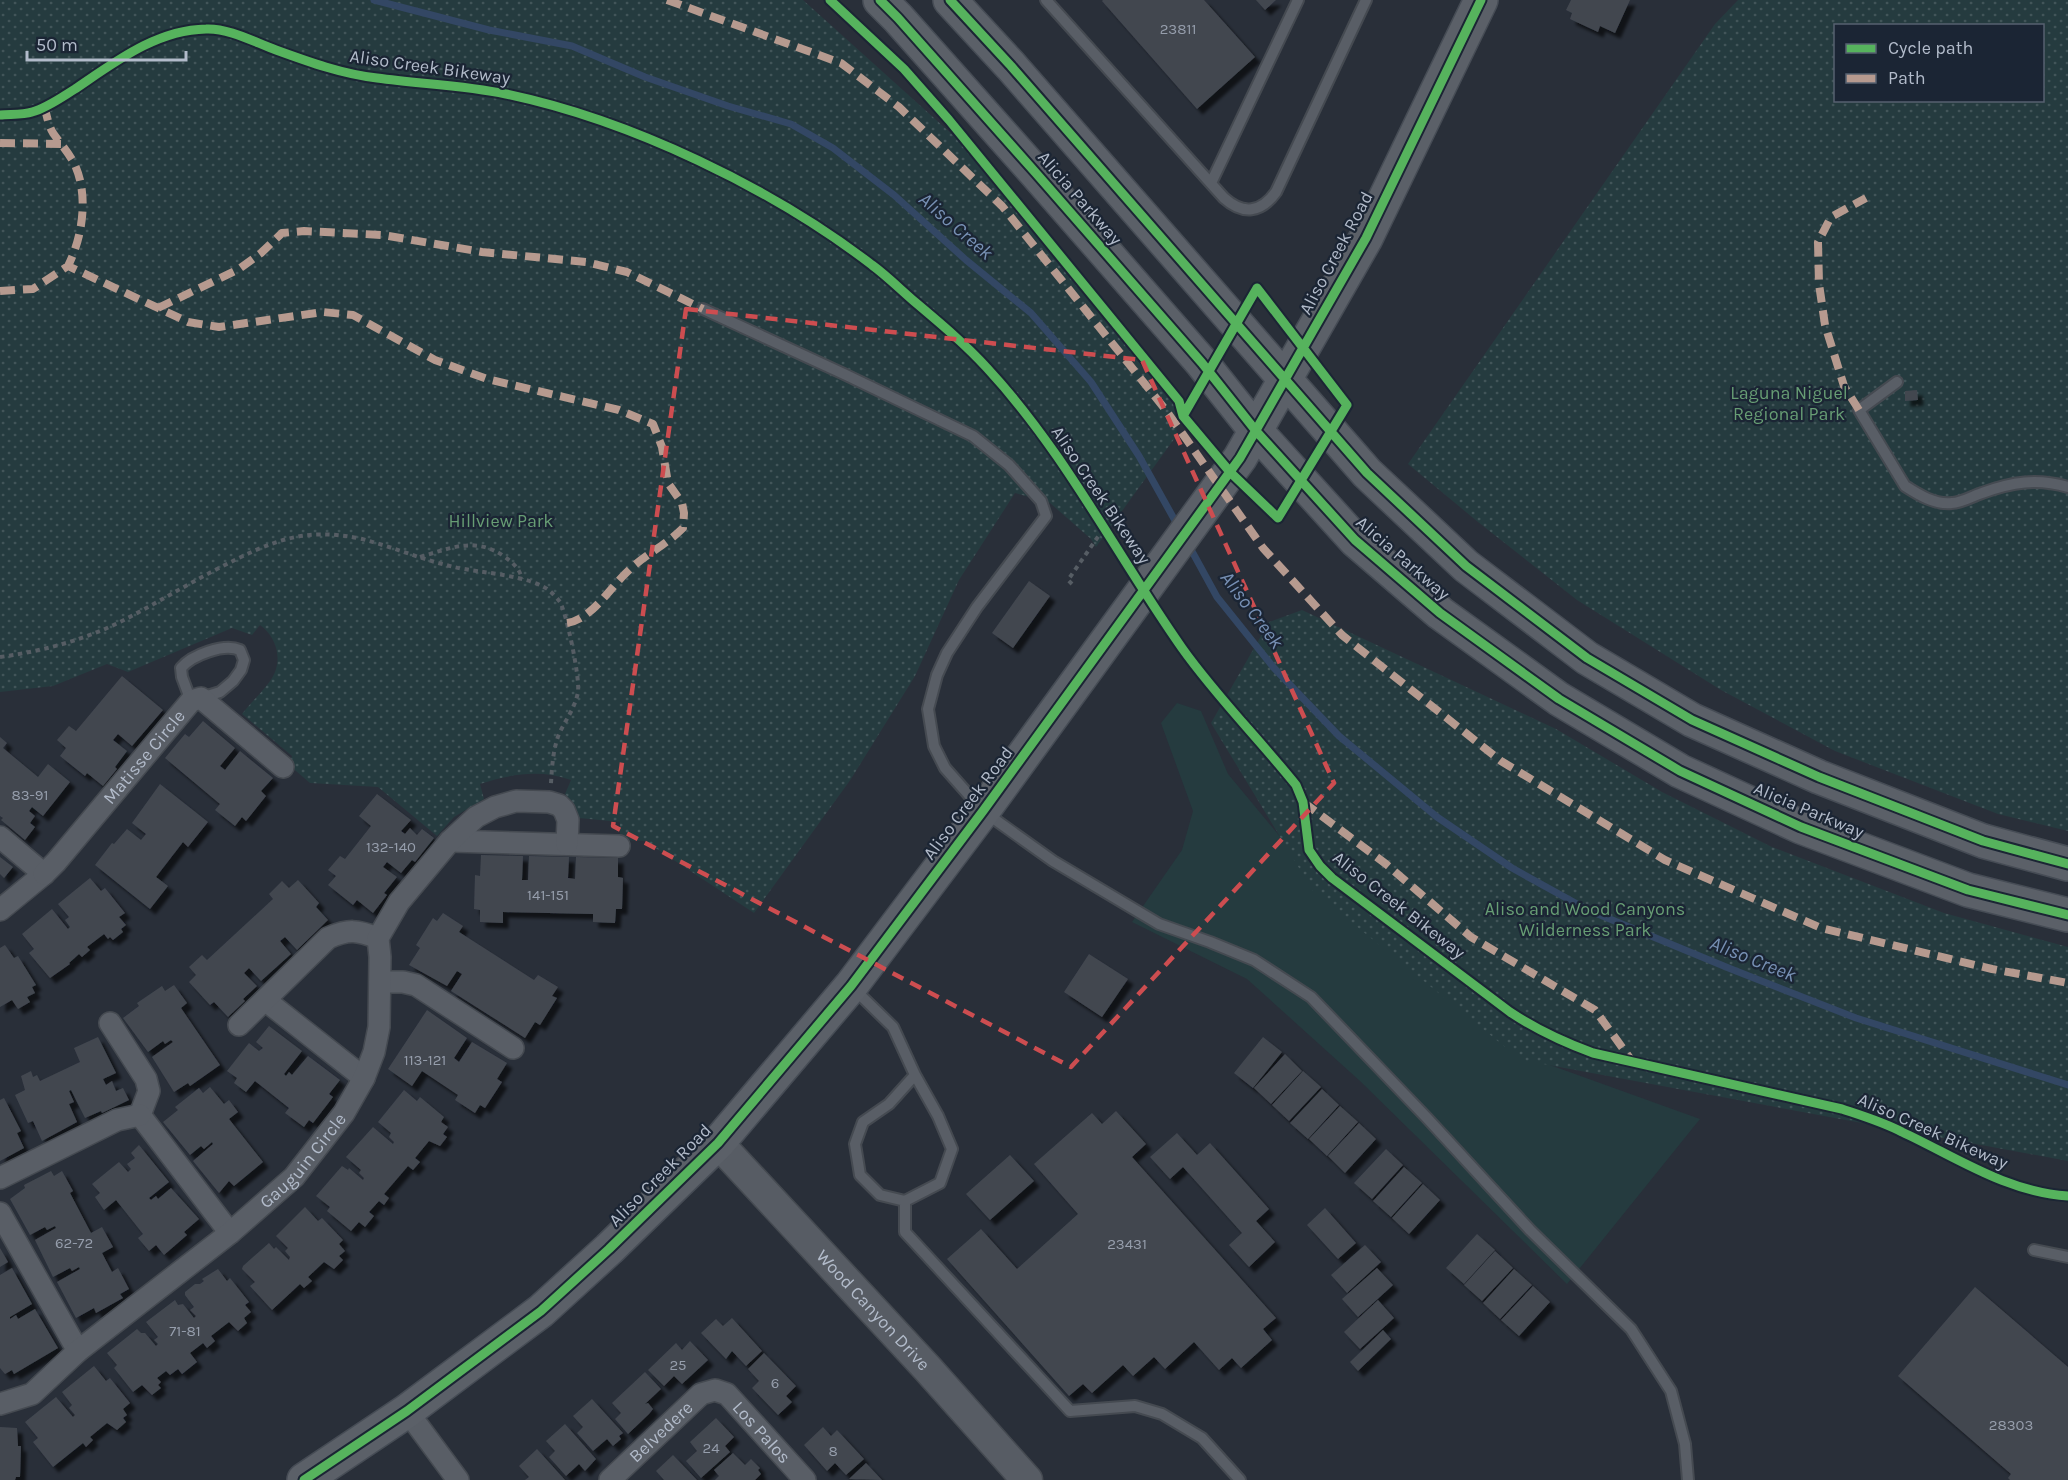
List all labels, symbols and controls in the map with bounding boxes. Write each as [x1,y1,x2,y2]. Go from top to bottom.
house number: 23811 [1160,20,1196,38]
scale bar [27,24,186,62]
legend [1834,24,2044,102]
text: 50 m [36,34,78,56]
text: Cycle path [1888,37,1973,59]
street label: Aliso Creek Bikeway [348,45,512,89]
text: Path [1888,67,1926,89]
street label: Alicia Parkway [1033,146,1127,250]
water label: Aliso Creek [914,188,998,265]
street label: Aliso Creek Road [1294,188,1378,318]
park label: Laguna Niguel Regional Park [1730,382,1848,425]
street label: Aliso Creek Bikeway [1047,422,1156,569]
park label: Hillview Park [449,510,553,532]
street label: Alicia Parkway [1351,511,1455,605]
water label: Aliso Creek [1215,567,1289,654]
street label: Matisse Circle [98,705,190,809]
street label: Aliso Creek Road [918,742,1018,864]
street label: Alicia Parkway [1751,777,1868,843]
house number: 83-91 [12,786,48,804]
house number: 132-140 [366,838,416,856]
street label: Aliso Creek Bikeway [1328,846,1470,964]
house number: 141-151 [527,886,569,904]
park label: Aliso and Wood Canyons Wilderness Park [1485,898,1685,941]
water label: Aliso Creek [1707,931,1800,987]
house number: 113-121 [404,1051,446,1069]
street label: Aliso Creek Bikeway [1855,1088,2012,1174]
street label: Gauguin Circle [255,1109,351,1213]
street label: Aliso Creek Road [604,1119,716,1231]
house number: 62-72 [55,1234,93,1252]
house number: 23431 [1107,1235,1147,1253]
street label: Wood Canyon Drive [812,1245,935,1375]
house number: 71-81 [169,1322,201,1340]
house number: 25 [669,1356,687,1374]
house number: 6 [771,1374,779,1392]
street label: Belvedere [624,1397,697,1467]
street label: Los Palos [728,1397,795,1468]
house number: 28303 [1989,1416,2033,1434]
house number: 24 [702,1439,720,1457]
house number: 8 [828,1442,838,1460]

